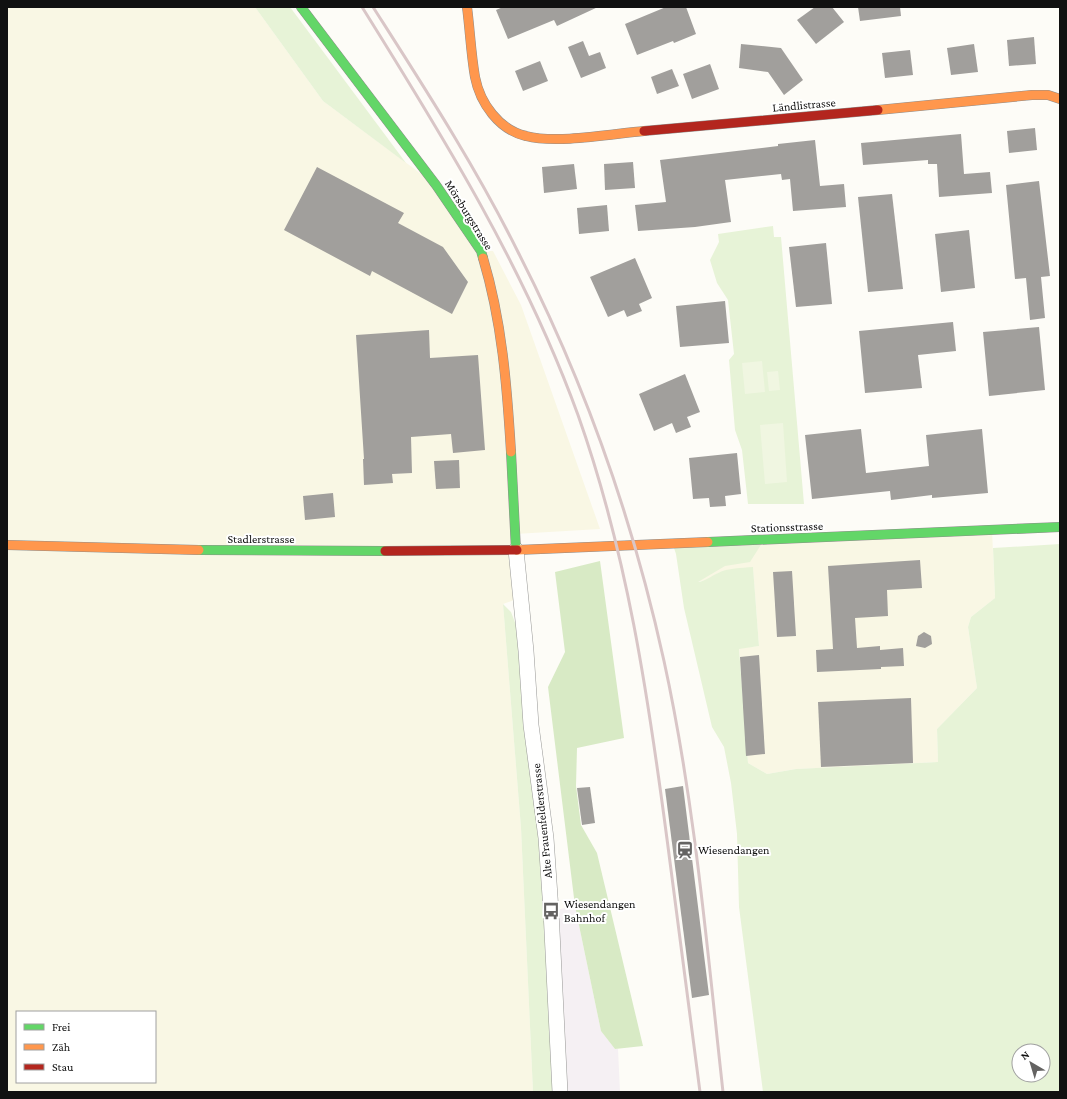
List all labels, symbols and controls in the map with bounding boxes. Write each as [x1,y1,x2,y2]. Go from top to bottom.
street label: Ländlistrasse [772,95,836,115]
street label: Mörsburgstrasse [442,177,496,253]
street label: Stationsstrasse [751,519,823,535]
street label: Stadlerstrasse [228,532,294,546]
street label: Alte Frauenfelderstrasse [529,763,555,879]
station icon: Wiesendangen [675,840,695,860]
place label: Wiesendangen [698,843,770,857]
place label: Wiesendangen Bahnhof [564,897,636,925]
bus stop icon: Wiesendangen Bahnhof [541,901,561,921]
legend [16,1011,156,1083]
text: Frei [52,1020,70,1034]
text: Zäh [52,1040,71,1054]
north arrow [1011,1043,1051,1083]
text: N [1018,1048,1032,1062]
text: Stau [52,1060,74,1074]

